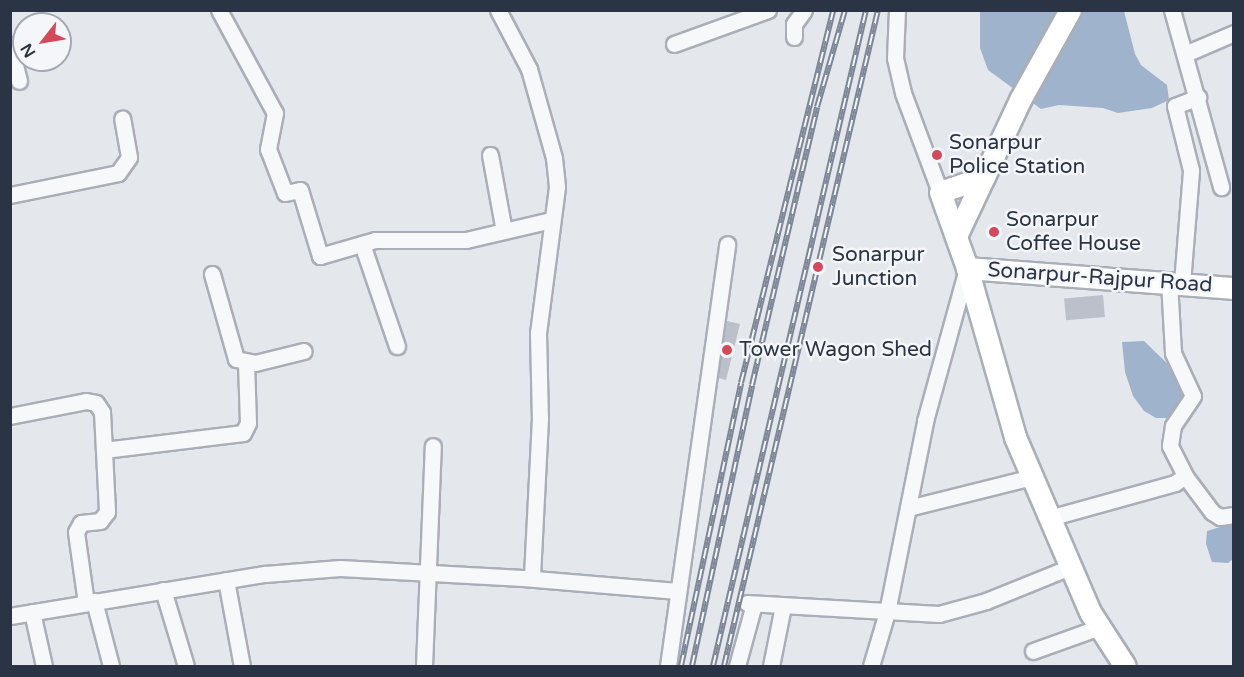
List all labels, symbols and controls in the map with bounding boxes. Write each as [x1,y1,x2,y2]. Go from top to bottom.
north arrow [12,12,72,72]
text: N [16,40,40,61]
place label: Sonarpur Police Station [949,130,1085,180]
marker: Sonarpur Police Station [930,148,944,162]
place label: Sonarpur Coffee House [1006,207,1141,257]
marker: Sonarpur Coffee House [987,225,1001,239]
place label: Sonarpur Junction [832,242,924,292]
marker: Sonarpur Junction [809,258,827,276]
street label: Sonarpur-Rajpur Road [987,258,1213,298]
place label: Tower Wagon Shed [739,337,932,363]
marker: Tower Wagon Shed [720,343,734,357]

